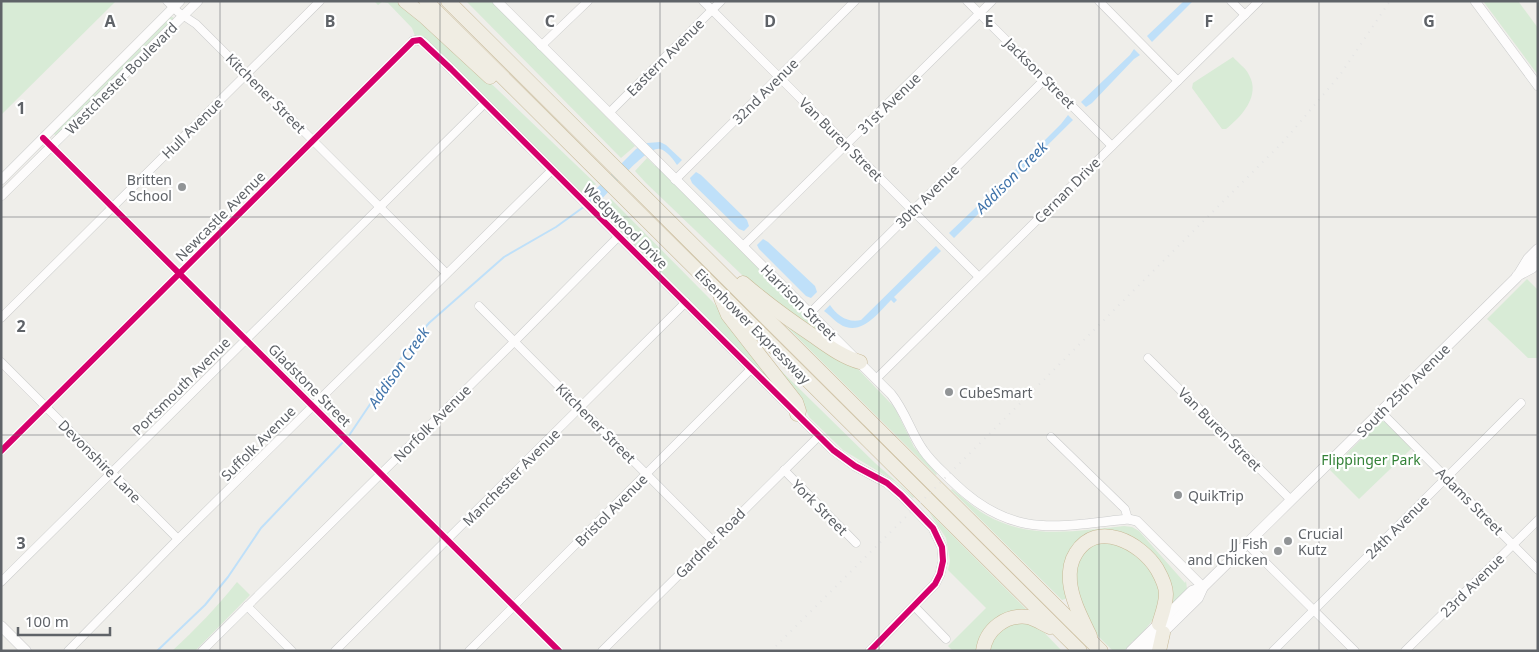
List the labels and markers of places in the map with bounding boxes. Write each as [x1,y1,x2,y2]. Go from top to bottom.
place label: Britten School [127,170,172,205]
marker: Britten School [176,181,188,193]
place label: CubeSmart [959,383,1032,402]
marker: CubeSmart [943,386,955,398]
place label: QuikTrip [1188,486,1244,505]
marker: QuikTrip [1172,489,1184,501]
place label: Crucial Kutz [1298,524,1343,559]
place label: JJ Fish and Chicken [1187,534,1268,569]
marker: Crucial Kutz [1282,535,1294,547]
marker: JJ Fish and Chicken [1272,545,1284,557]

